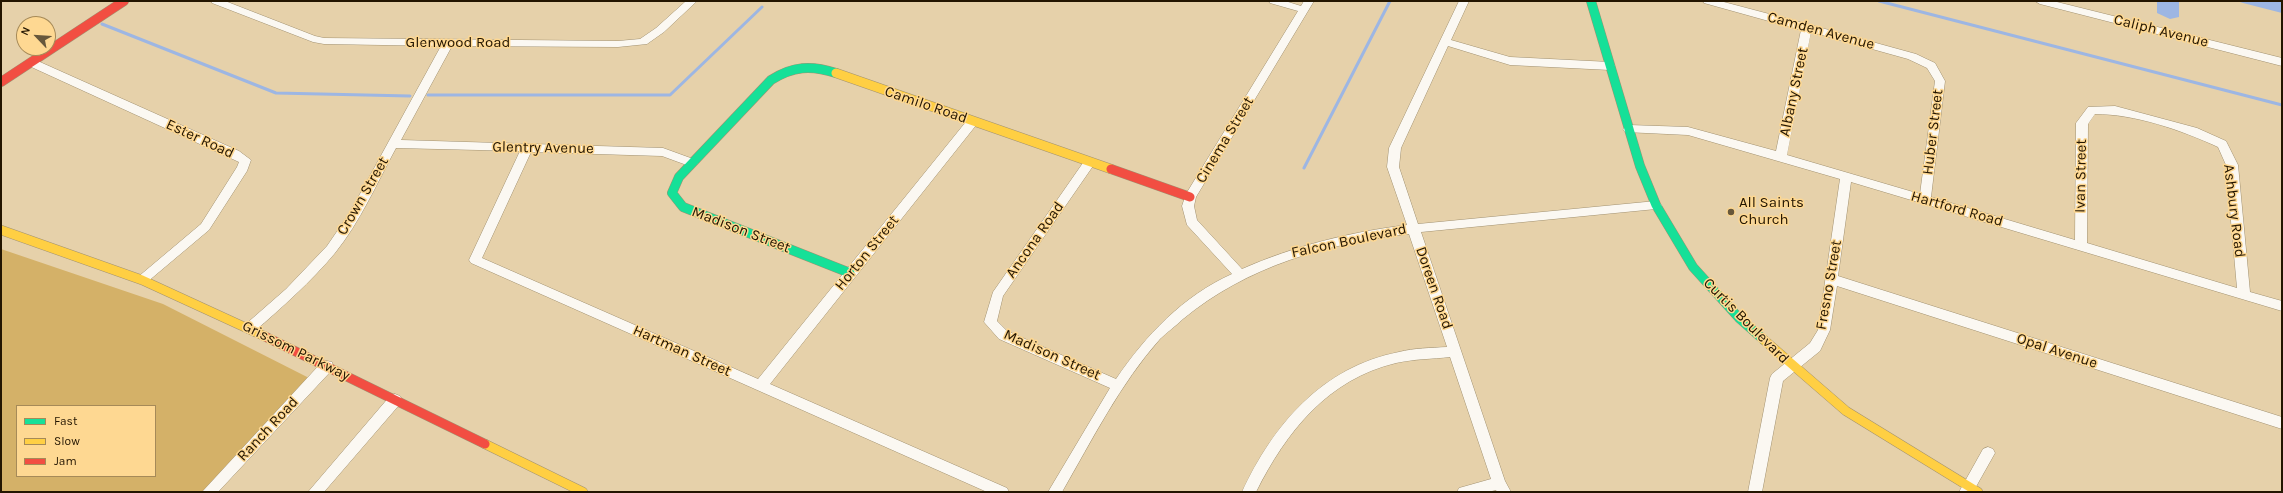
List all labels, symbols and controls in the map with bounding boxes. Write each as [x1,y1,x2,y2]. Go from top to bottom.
street label: Camden Avenue [1766,8,1876,54]
street label: Caliph Avenue [2112,11,2210,51]
north arrow [16,16,56,56]
text: N [18,25,33,37]
street label: Glenwood Road [406,34,510,52]
street label: Albany Street [1776,46,1812,138]
street label: Camilo Road [882,82,970,128]
street label: Huber Street [1919,88,1947,176]
street label: Cinema Street [1192,94,1258,186]
street label: Ester Road [163,115,237,163]
street label: Glentry Avenue [492,138,594,158]
street label: Ivan Street [2071,139,2091,213]
street label: Crown Street [333,154,393,238]
street label: Ashbury Road [2219,163,2249,259]
street label: Hartford Road [1909,187,2005,231]
place label: All Saints Church [1739,194,1804,229]
street label: Ancona Road [1002,198,1068,282]
street label: Madison Street [689,203,793,257]
marker: All Saints Church [1726,207,1736,217]
street label: Horton Street [831,212,903,294]
street label: Falcon Boulevard [1290,220,1408,262]
street label: Fresno Street [1812,239,1846,331]
street label: Doreen Road [1411,244,1457,332]
street label: Curtis Boulevard [1699,274,1793,368]
street label: Grissom Parkway [239,317,353,385]
street label: Hartman Street [630,321,734,381]
street label: Madison Street [1001,326,1103,384]
street label: Opal Avenue [2014,329,2100,373]
street label: Ranch Road [234,393,302,465]
legend [16,405,156,477]
text: Fast [54,414,77,428]
text: Slow [54,434,80,448]
text: Jam [54,454,77,468]

